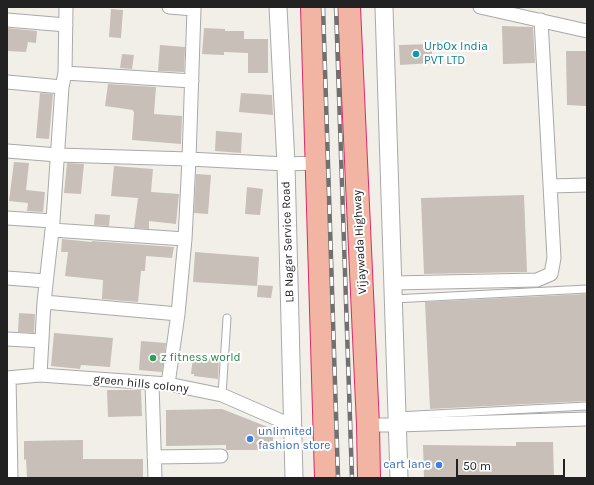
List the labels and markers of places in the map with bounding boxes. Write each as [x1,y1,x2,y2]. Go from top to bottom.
place label: UrbOx India PVT LTD [424,40,488,68]
marker: UrbOx India PVT LTD [411,49,421,59]
place label: z fitness world [161,351,241,365]
marker: z fitness world [148,353,158,363]
place label: unlimited fashion store [258,425,330,453]
marker: unlimited fashion store [245,434,255,444]
place label: cart lane [383,458,431,472]
marker: cart lane [434,460,444,470]

